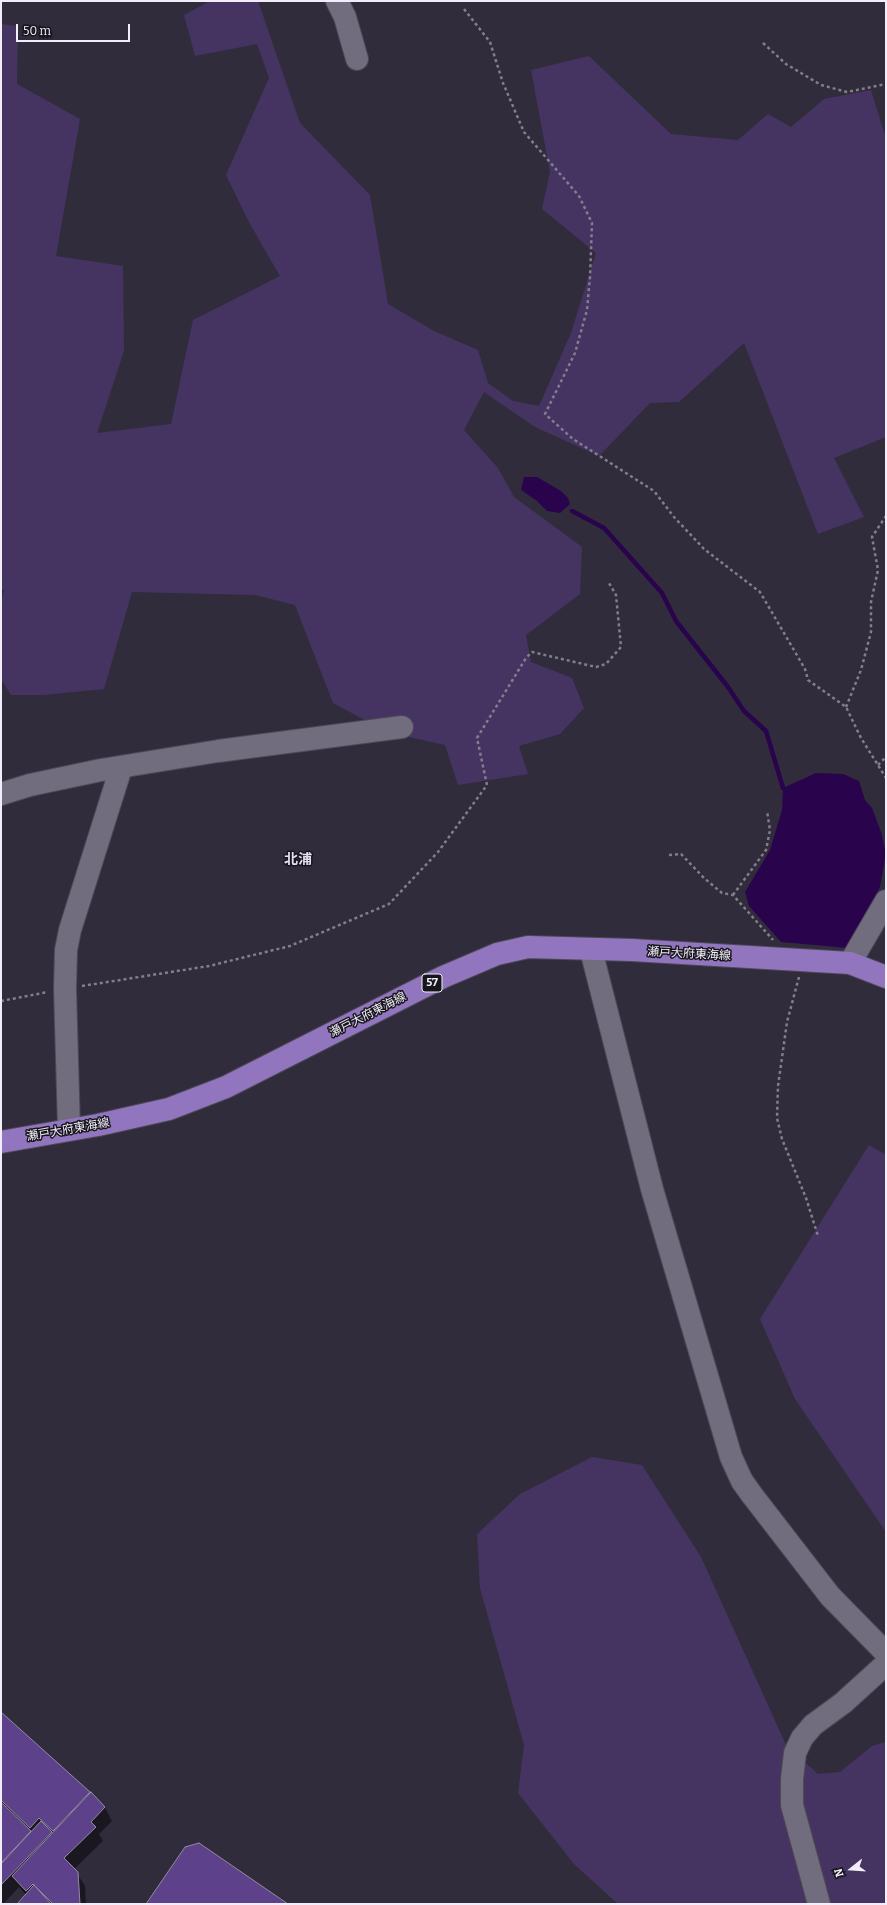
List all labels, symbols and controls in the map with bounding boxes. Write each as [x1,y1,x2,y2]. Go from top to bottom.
scale bar [18,16,132,42]
text: 50 m [23,24,51,38]
district label: 北浦 [284,852,312,868]
street label: 瀬戸大府東海線 [647,945,731,963]
road number: 57 [422,974,442,992]
street label: 瀬戸大府東海線 [327,990,409,1040]
street label: 瀬戸大府東海線 [25,1116,111,1144]
north arrow [831,1849,871,1889]
text: N [832,1867,847,1879]

